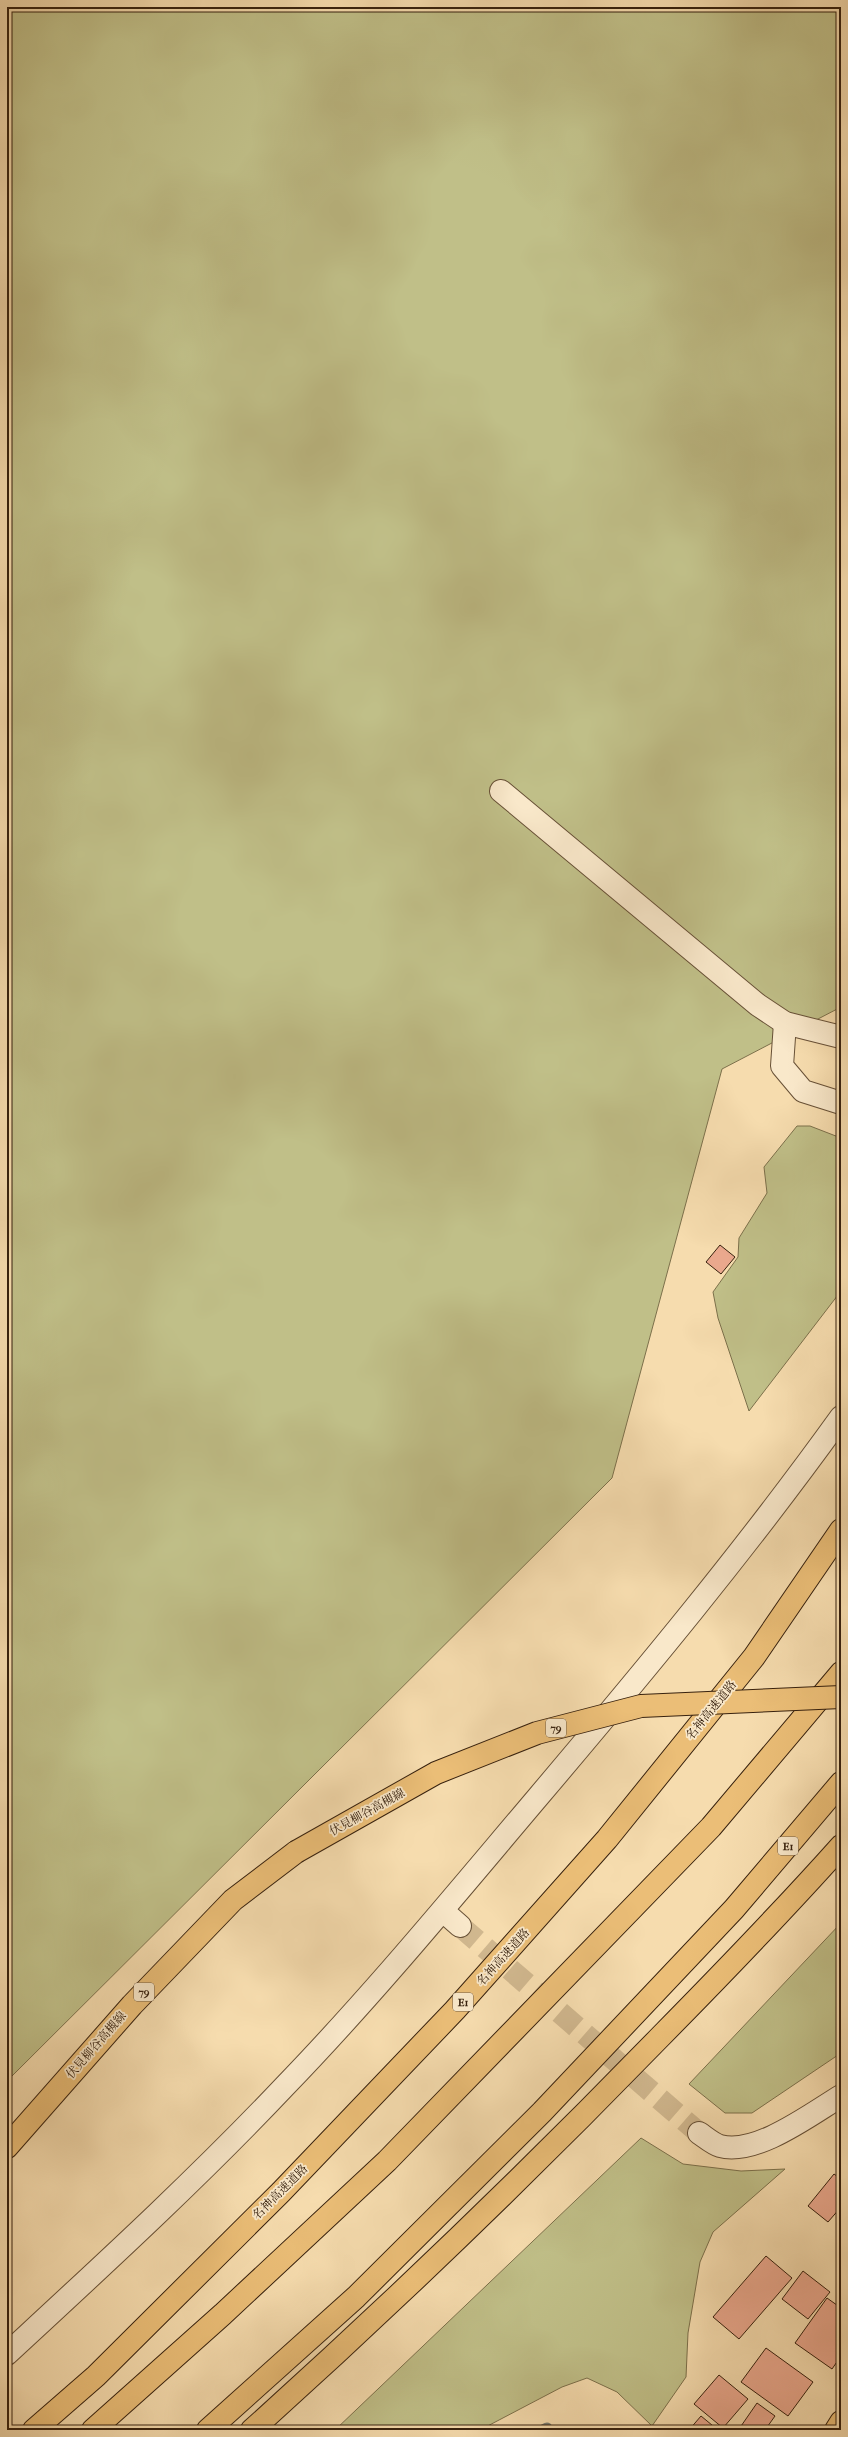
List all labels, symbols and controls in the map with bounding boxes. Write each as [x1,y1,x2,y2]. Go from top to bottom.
street label: 名神高速道路 [683,1678,739,1742]
road number: 79 [546,1719,566,1737]
street label: 伏見柳谷高槻線 [327,1786,407,1838]
road number: E1 [778,1837,798,1855]
street label: 名神高速道路 [474,1926,532,1988]
road number: 79 [134,1983,154,2001]
road number: E1 [453,1993,473,2011]
street label: 伏見柳谷高槻線 [63,2009,129,2081]
street label: 名神高速道路 [250,2162,310,2222]

